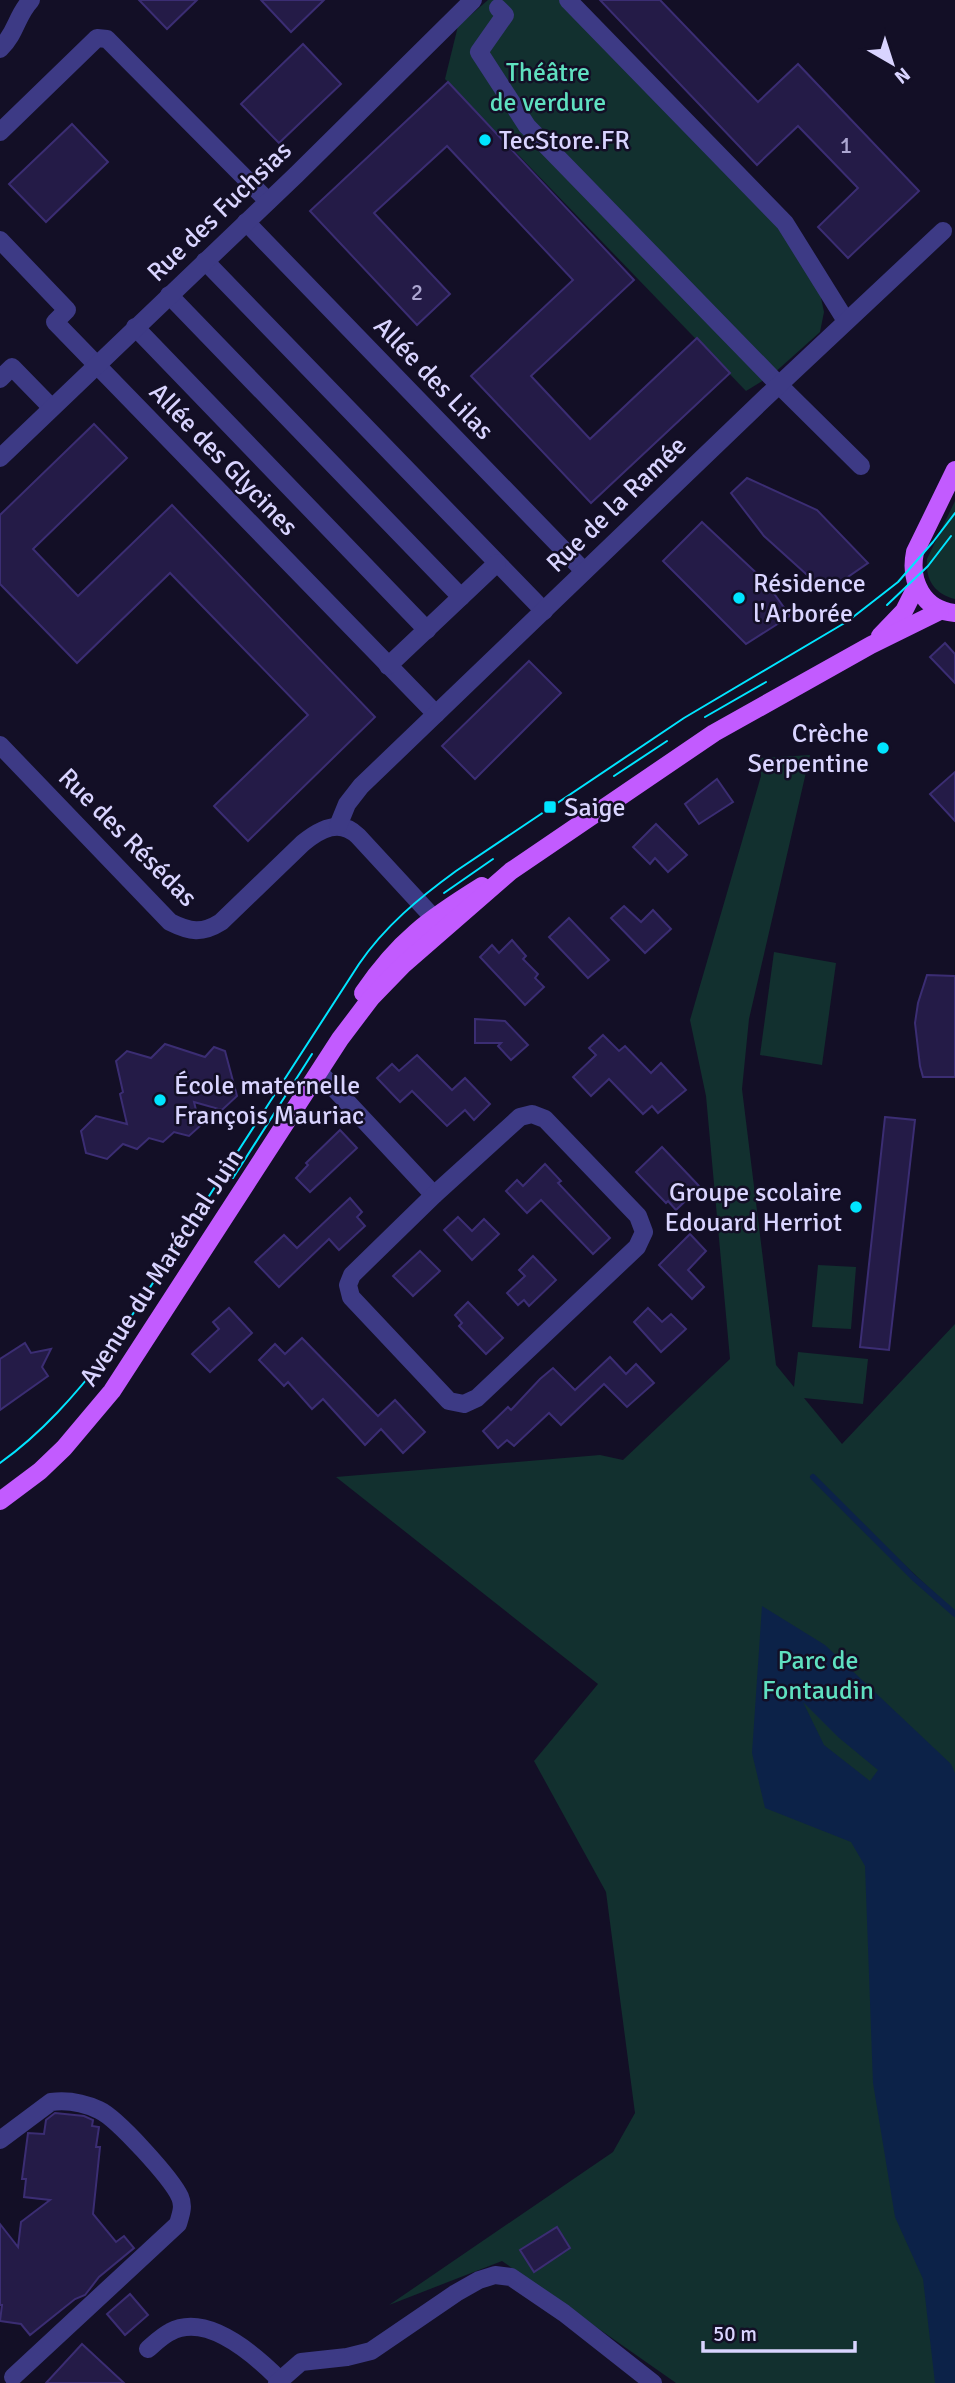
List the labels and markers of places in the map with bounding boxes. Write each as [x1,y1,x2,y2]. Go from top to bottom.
place label: TecStore.FR [499,125,630,157]
marker: TecStore.FR [477,132,493,148]
place label: Résidence l'Arborée [753,568,866,630]
marker: Résidence l'Arborée [731,590,747,606]
place label: Crèche Serpentine [747,718,869,780]
marker: Crèche Serpentine [875,740,891,756]
place label: Saige [564,792,625,824]
marker: Saige [542,799,558,815]
place label: École maternelle François Mauriac [174,1070,364,1132]
marker: École maternelle François Mauriac [152,1092,168,1108]
place label: Groupe scolaire Edouard Herriot [664,1177,842,1239]
marker: Groupe scolaire Edouard Herriot [848,1199,864,1215]

